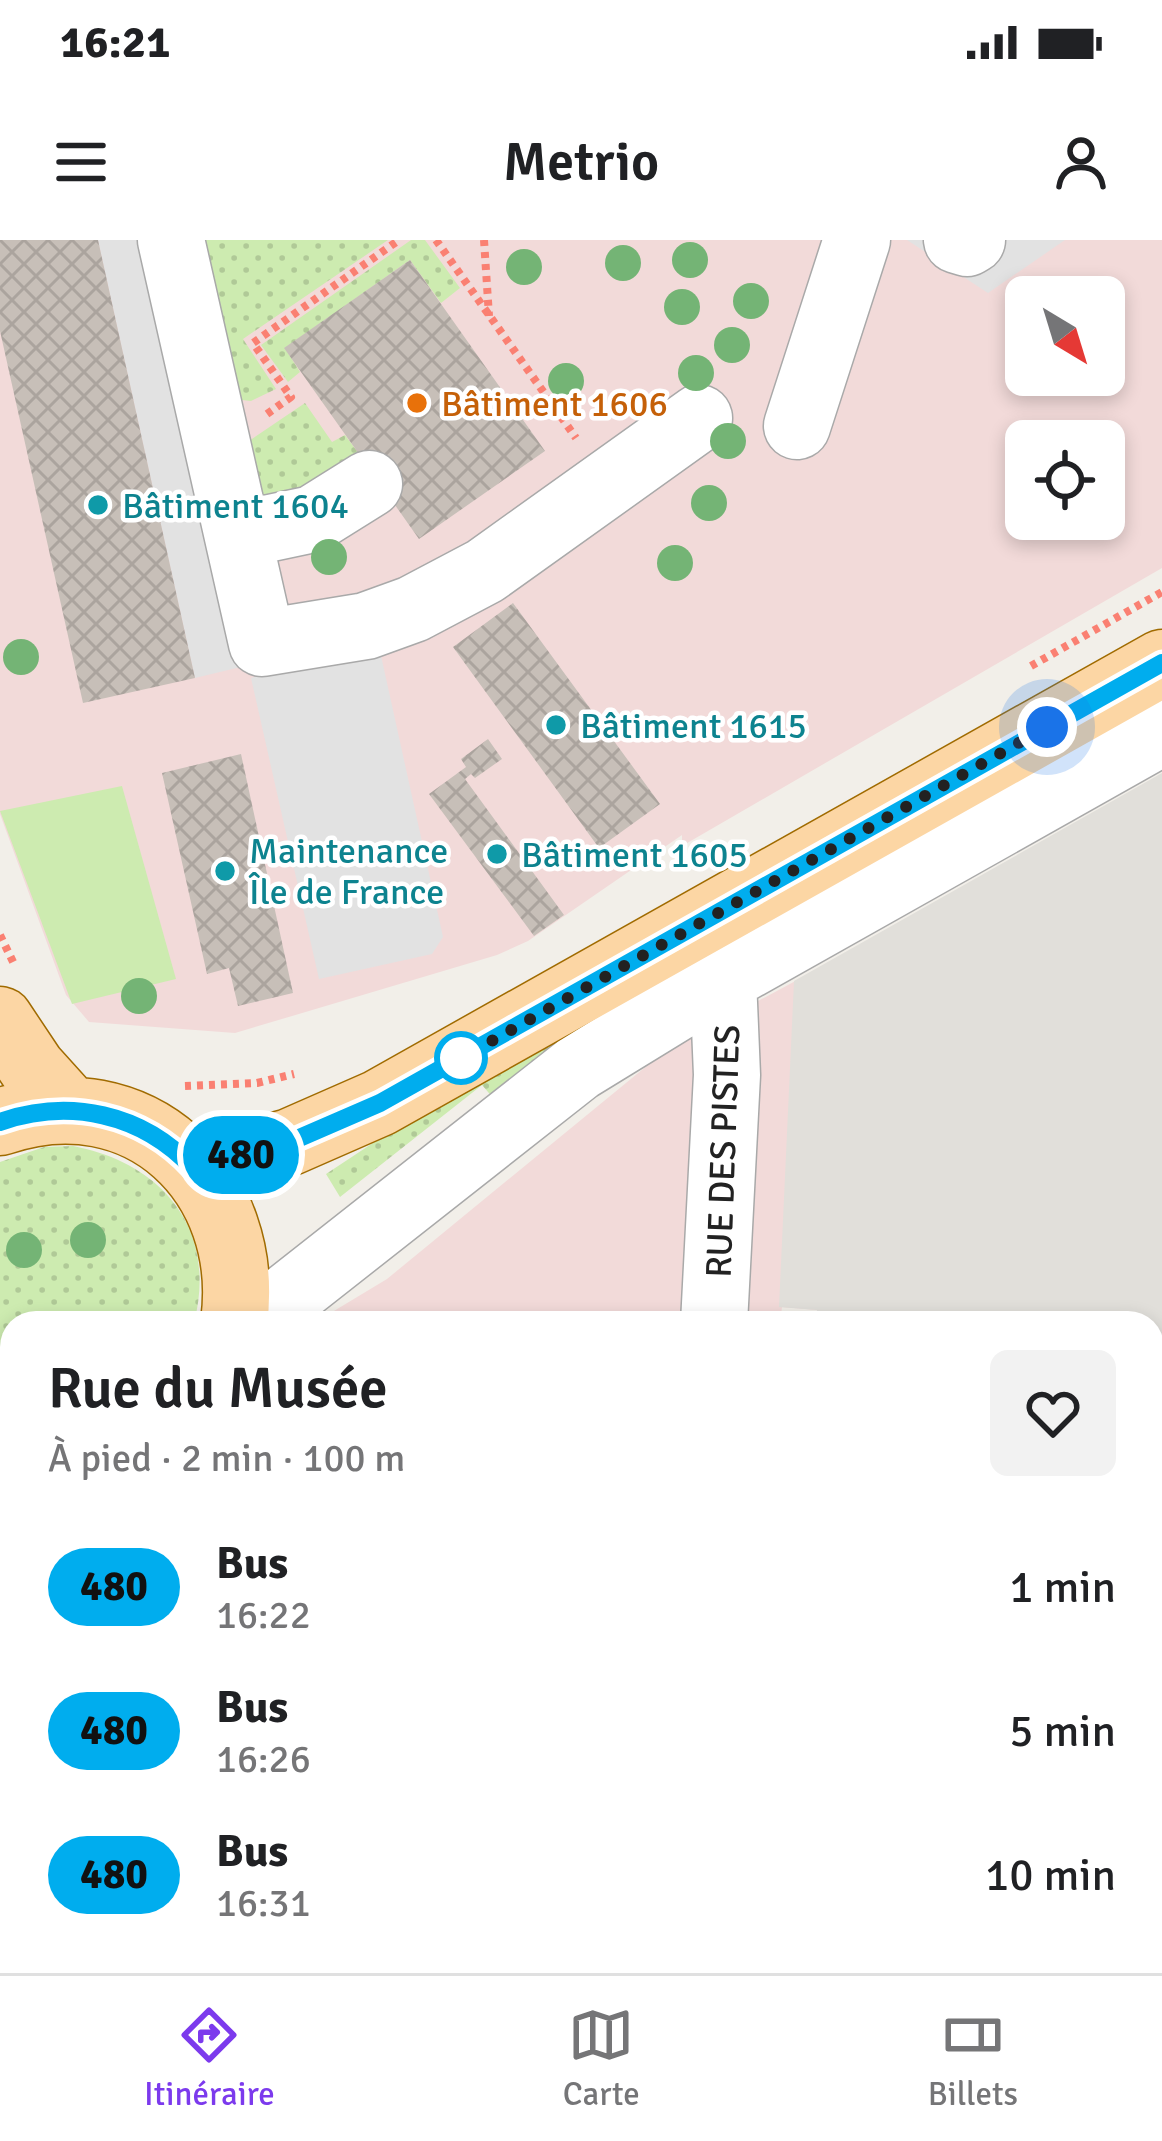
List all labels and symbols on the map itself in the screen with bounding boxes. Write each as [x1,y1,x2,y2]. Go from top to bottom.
north arrow [1005,276,1125,396]
place label: Bâtiment 1606 [441,382,668,427]
marker: Bâtiment 1606 [404,390,430,416]
place label: Bâtiment 1604 [122,484,349,529]
marker: Bâtiment 1604 [85,492,111,518]
your location [1017,697,1077,757]
place label: Bâtiment 1615 [580,704,807,749]
marker: Bâtiment 1615 [543,712,569,738]
place label: Maintenance Île de France [248,829,448,915]
place label: Bâtiment 1605 [521,833,748,878]
marker: Bâtiment 1605 [484,841,510,867]
marker: Maintenance Île de France [212,858,238,884]
street label: RUE DES PISTES [697,1024,750,1278]
unlabelled marker [436,1033,486,1083]
line badge: 480 [172,1116,310,1194]

